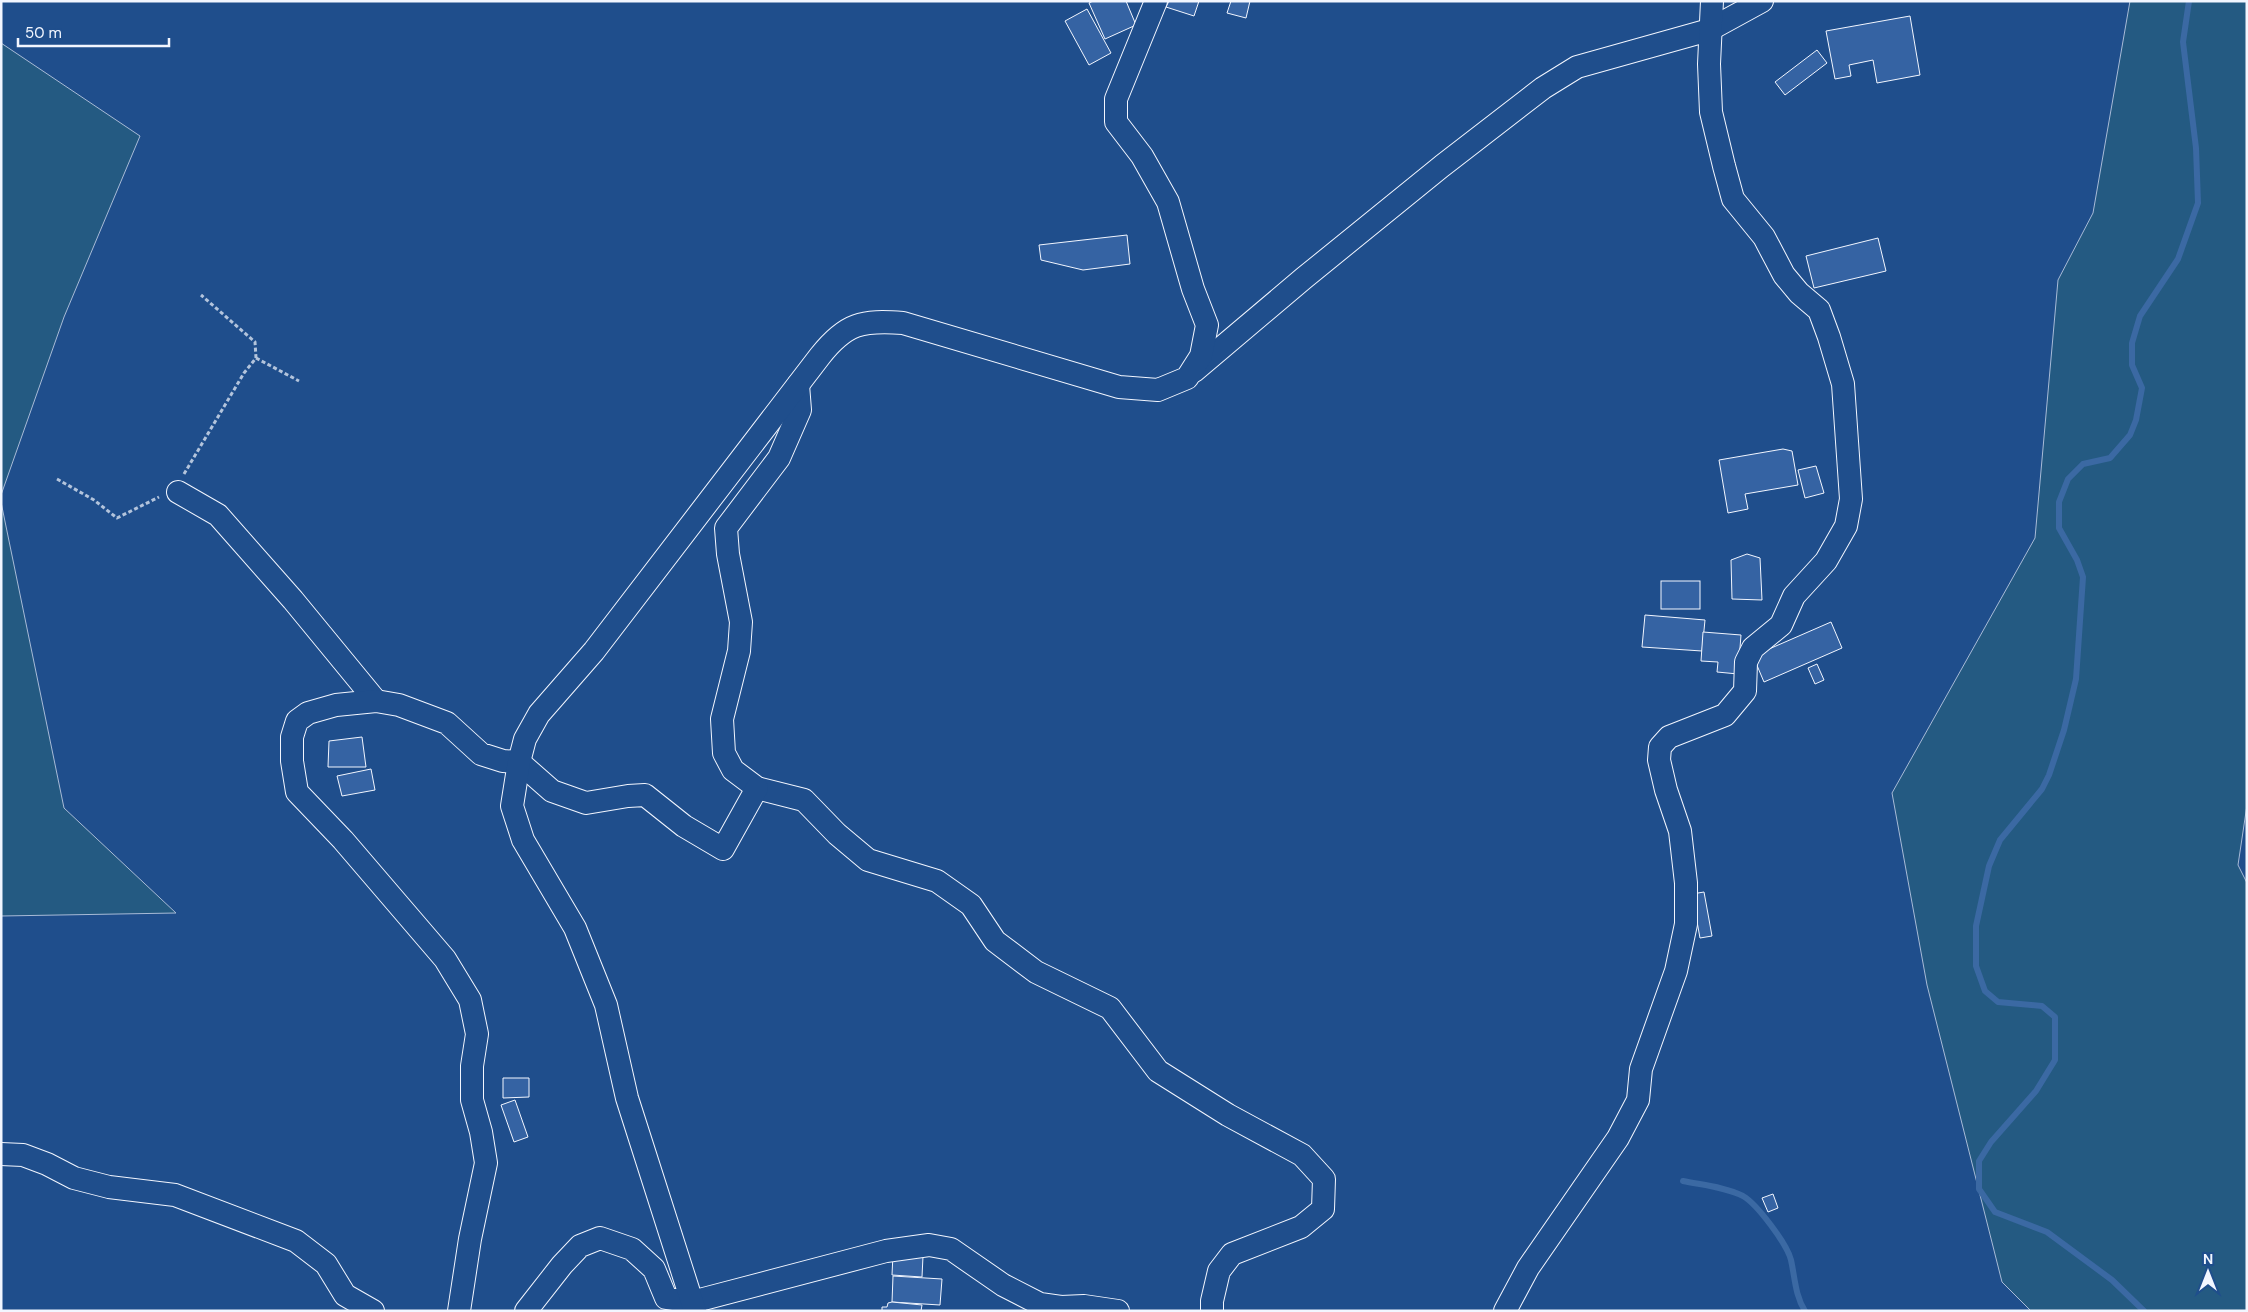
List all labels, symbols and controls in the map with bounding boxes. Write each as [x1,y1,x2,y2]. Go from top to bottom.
scale bar [18,15,169,47]
text: 50 m [25,23,62,43]
north arrow [2183,1247,2233,1297]
text: N [2203,1250,2213,1268]

